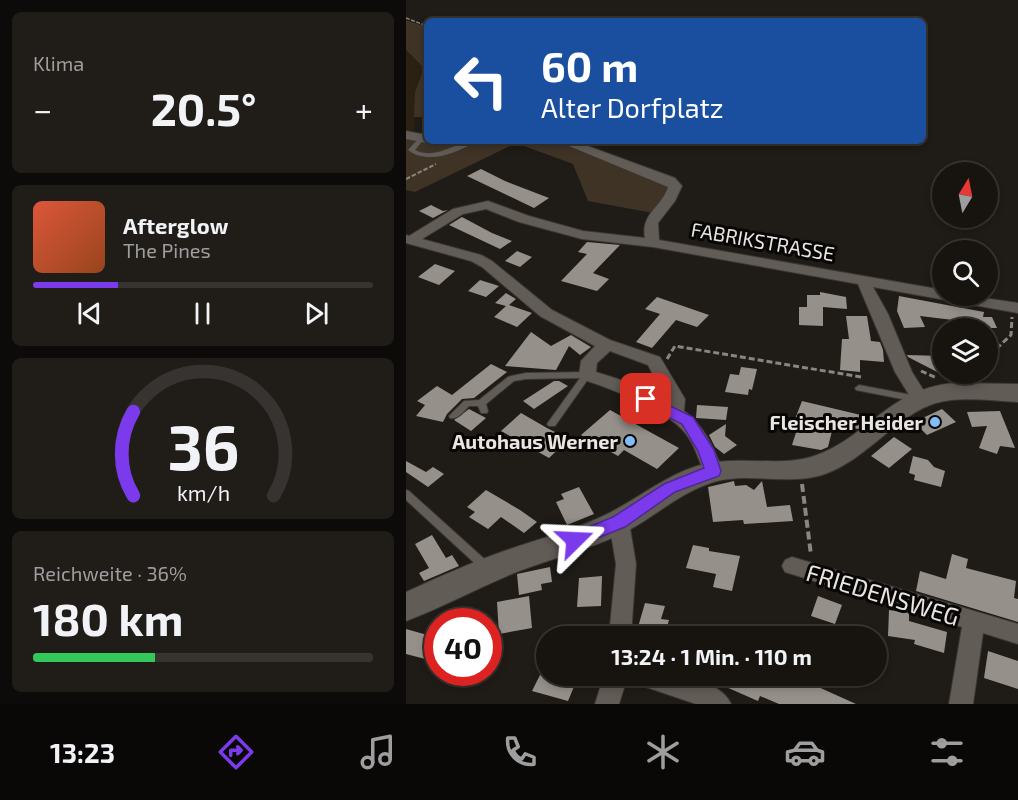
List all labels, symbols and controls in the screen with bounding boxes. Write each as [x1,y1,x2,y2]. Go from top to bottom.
text: 60 m [541,40,638,90]
icon: left [442,42,520,120]
text: Klima [33,51,84,75]
text: 20.5° [151,81,256,135]
text: − [33,89,52,129]
text: + [355,89,373,129]
text: Alter Dorfplatz [541,91,724,123]
north arrow [932,162,998,228]
map controls [932,162,998,384]
text: Afterglow [123,212,228,238]
street label: FABRIKSTRASSE [689,217,837,265]
text: The Pines [123,238,211,262]
button: search [932,240,998,306]
icon: previous [73,297,106,330]
icon: pause [186,297,219,330]
icon: next [300,297,333,330]
button: layers [932,318,998,384]
pin [620,373,671,424]
icon: arrive [629,382,662,415]
text: 36 [167,408,239,483]
place label: Fleischer Heider [770,410,923,434]
marker: Fleischer Heider [928,415,942,429]
place label: Autohaus Werner [452,429,618,453]
marker: Autohaus Werner [623,434,637,448]
text: km/h [176,480,230,505]
position arrow [543,508,607,572]
street label: FRIEDENSWEG [803,557,963,631]
text: Reichweite · 36% [33,561,187,585]
text: 180 km [33,591,183,645]
speed limit sign: 40 [424,608,502,686]
text: 13:24 · 1 Min. · 110 m [611,643,812,669]
icon: directions [215,731,257,773]
icon: music [357,731,399,773]
icon: phone [499,731,541,773]
icon: climate [642,731,684,773]
icon: car [784,731,826,773]
icon: filters [926,731,968,773]
text: 13:23 [50,736,115,768]

